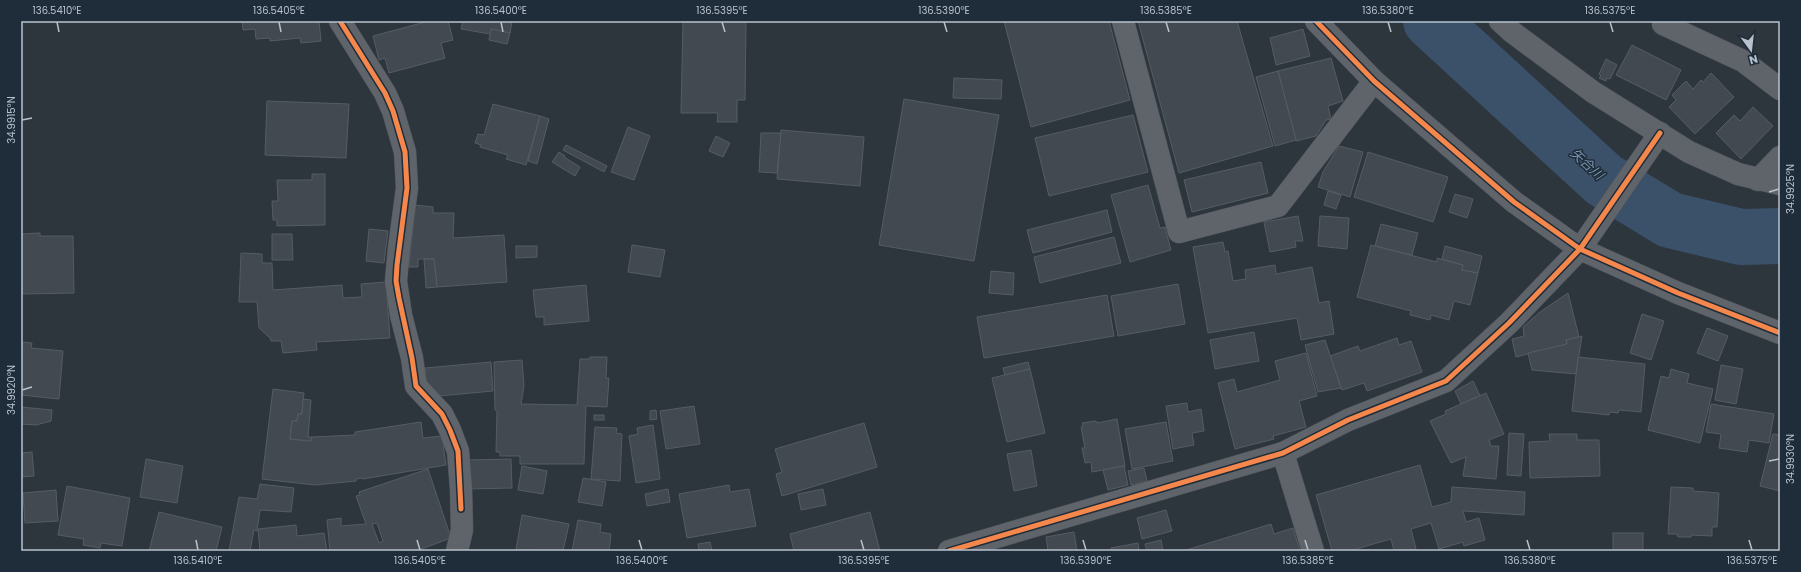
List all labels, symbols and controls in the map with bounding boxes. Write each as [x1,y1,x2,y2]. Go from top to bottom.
text: 136.5410°E [33,3,81,18]
text: 136.5405°E [253,3,305,18]
text: 136.5400°E [475,3,527,18]
text: 136.5395°E [696,3,748,18]
text: 136.5390°E [918,3,970,18]
text: 136.5385°E [1140,3,1192,18]
text: 136.5380°E [1362,3,1414,18]
text: 136.5375°E [1585,3,1635,18]
north arrow [1731,30,1771,70]
text: N [1748,51,1760,68]
text: 34.9915°N [4,96,19,144]
water label: 矢合川 [1566,144,1609,185]
text: 34.9925°N [1783,164,1798,214]
text: 34.9920°N [4,365,19,415]
text: 34.9930°N [1783,434,1798,484]
text: 136.5410°E [174,553,222,568]
text: 136.5405°E [394,553,446,568]
text: 136.5400°E [616,553,668,568]
text: 136.5395°E [838,553,890,568]
text: 136.5390°E [1060,553,1112,568]
text: 136.5385°E [1282,553,1334,568]
text: 136.5380°E [1504,553,1556,568]
text: 136.5375°E [1727,553,1777,568]

